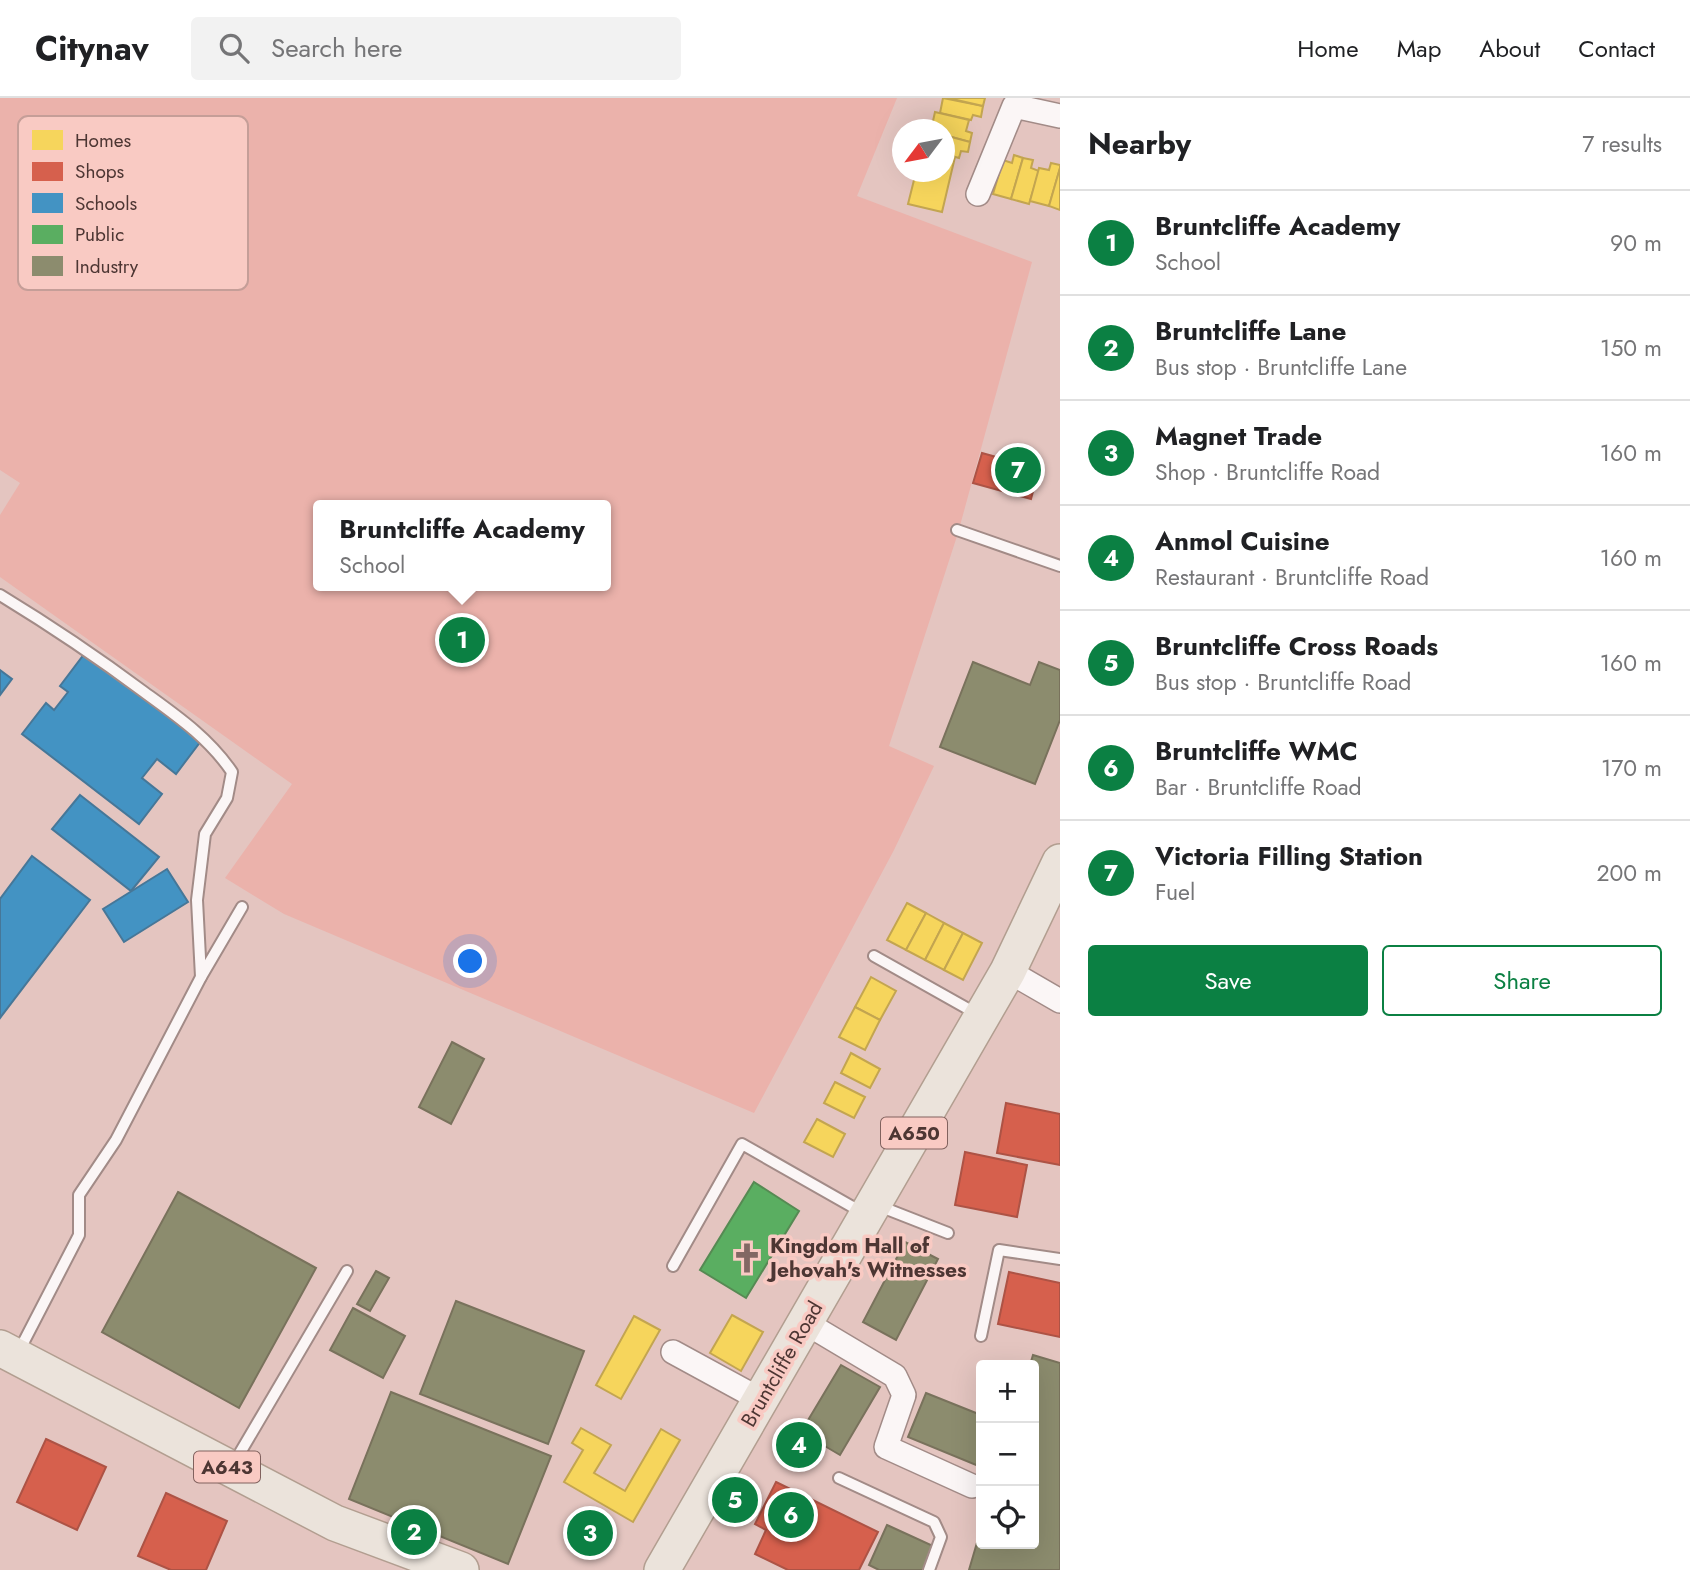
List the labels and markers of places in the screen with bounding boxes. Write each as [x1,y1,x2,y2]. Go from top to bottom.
pin: 7 [995,444,1041,496]
pin: 1 [439,614,485,666]
place label: Kingdom Hall of Jehovah's Witnesses [766,1231,967,1285]
church icon: Kingdom Hall of Jehovah's Witnesses [730,1241,764,1275]
pin: 4 [776,1419,822,1471]
pin: 5 [712,1474,758,1526]
pin: 6 [768,1489,814,1541]
pin: 2 [391,1506,437,1558]
pin: 3 [567,1507,613,1559]

